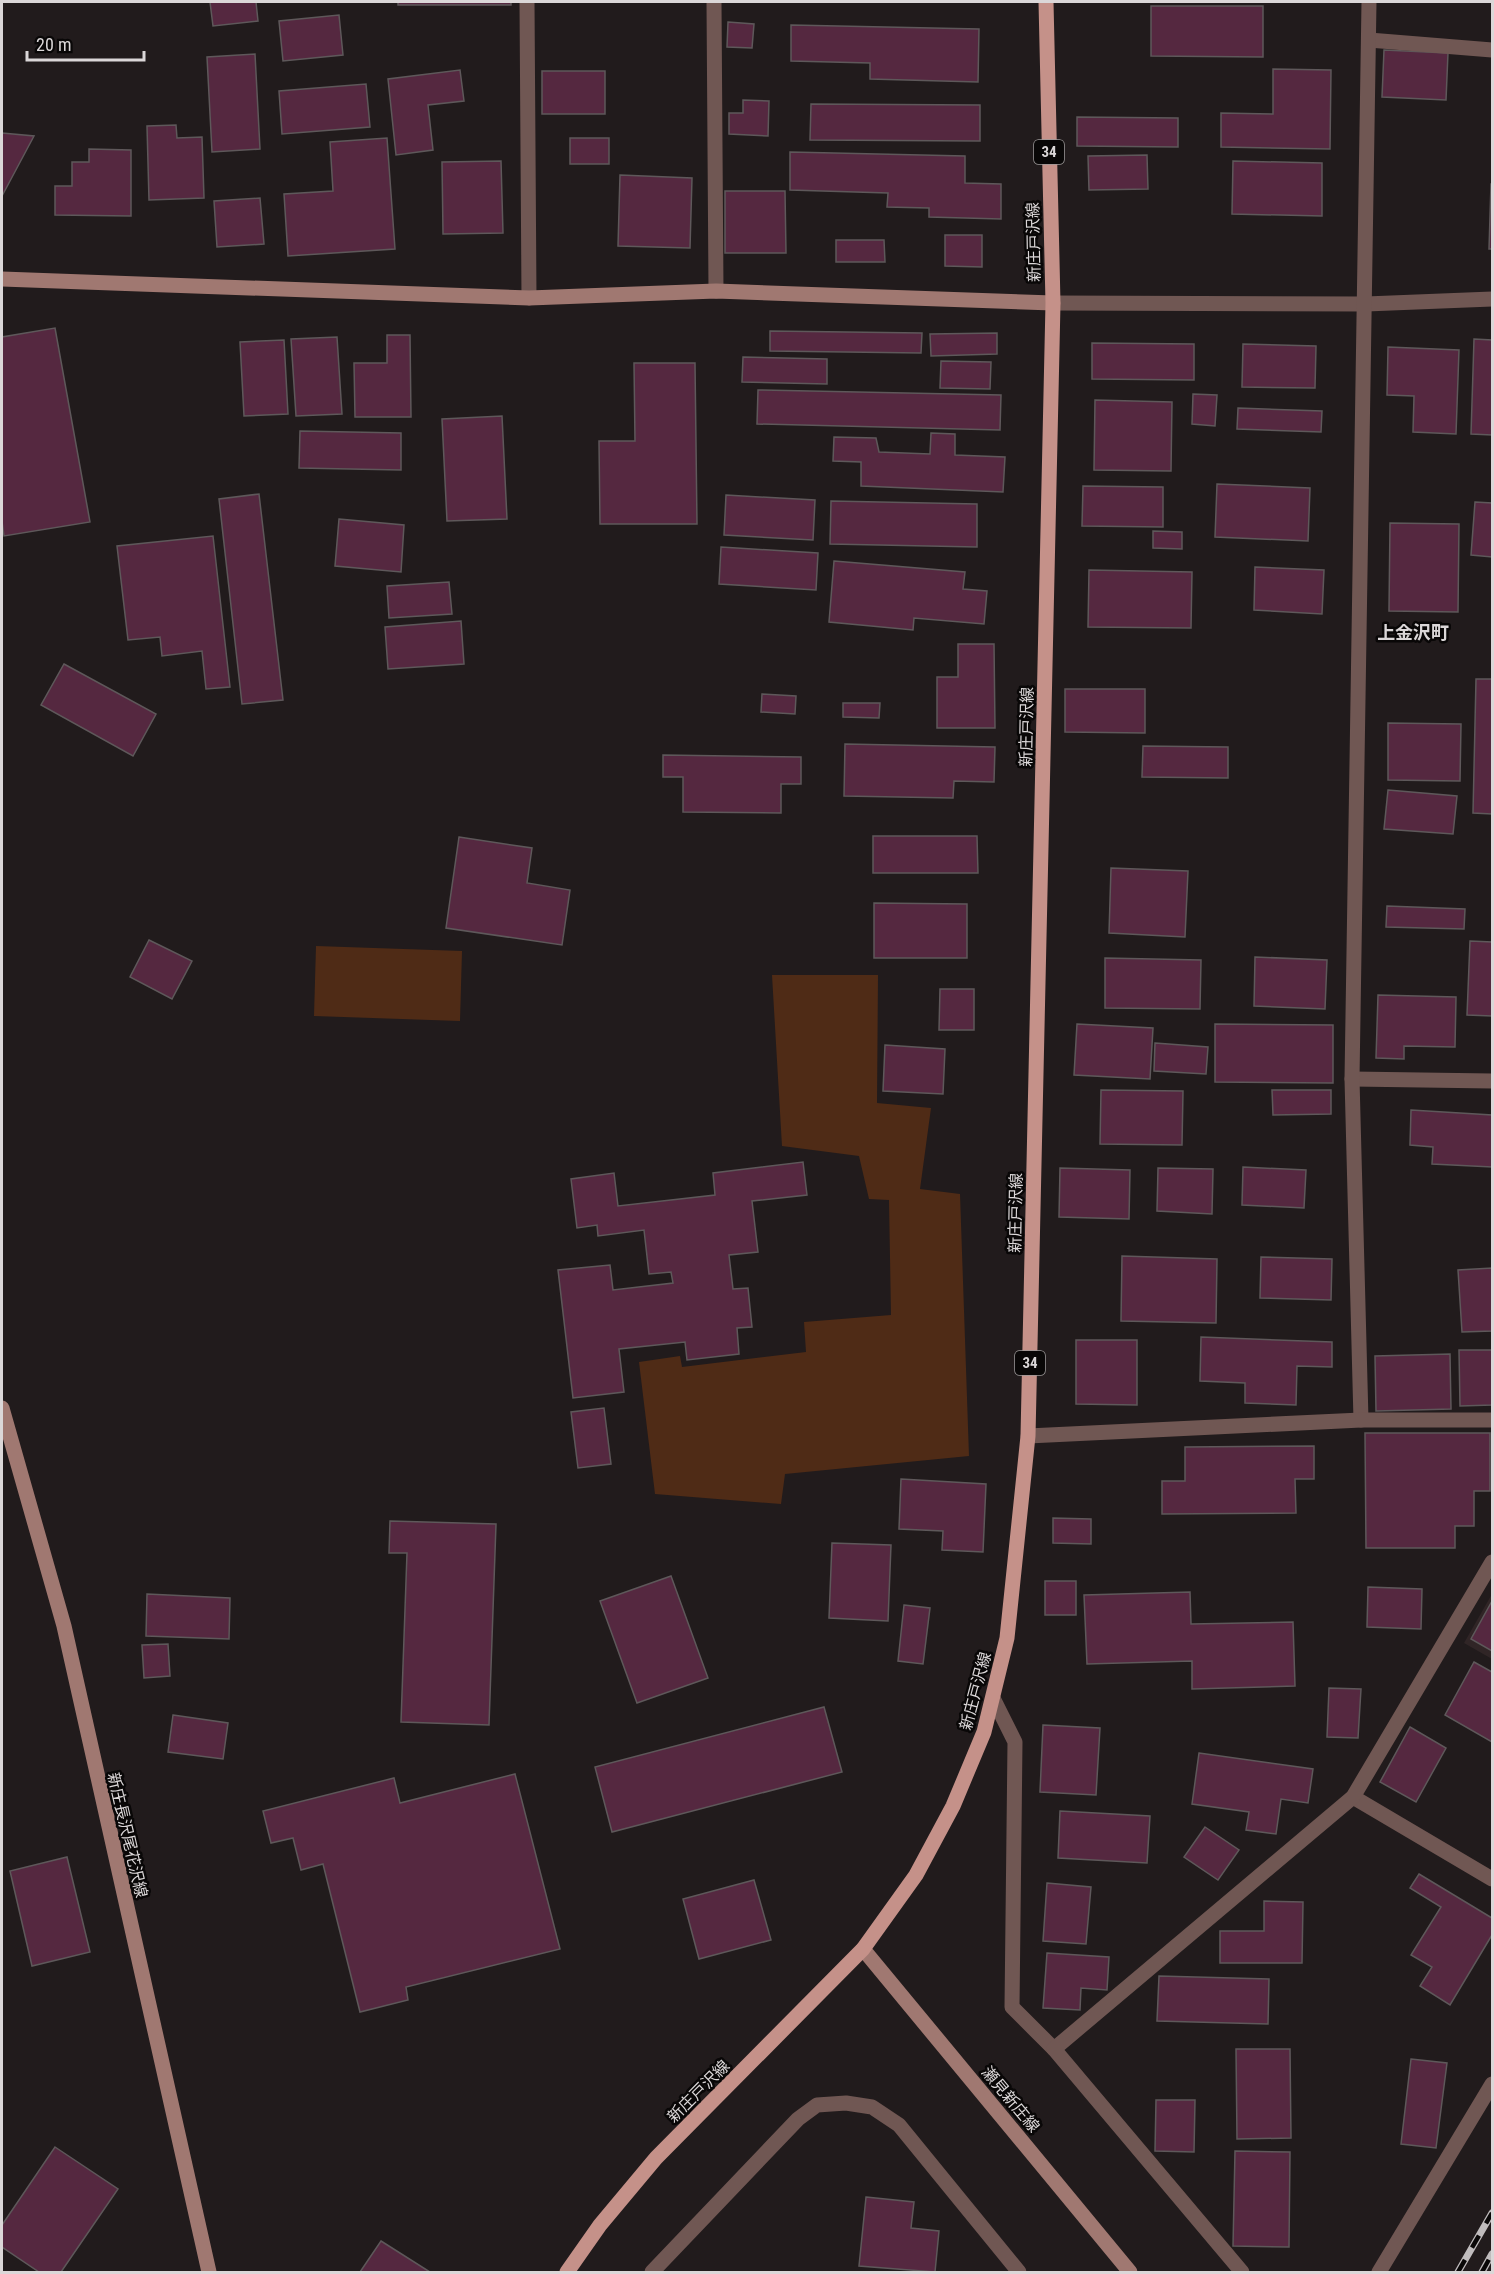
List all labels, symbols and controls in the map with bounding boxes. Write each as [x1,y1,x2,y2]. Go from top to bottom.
scale bar [27,24,144,62]
text: 20 m [36,34,71,55]
road number: 34 [1034,140,1064,164]
street label: 新庄戸沢線 [1023,202,1044,282]
district label: 上金沢町 [1377,622,1449,643]
street label: 新庄戸沢線 [1016,687,1037,767]
street label: 新庄戸沢線 [1005,1173,1026,1253]
road number: 34 [1015,1351,1045,1375]
street label: 新庄戸沢線 [956,1650,995,1732]
street label: 新庄長沢尾花沢線 [104,1771,151,1900]
street label: 新庄戸沢線 [663,2056,733,2126]
street label: 瀬見新庄線 [978,2063,1044,2136]

